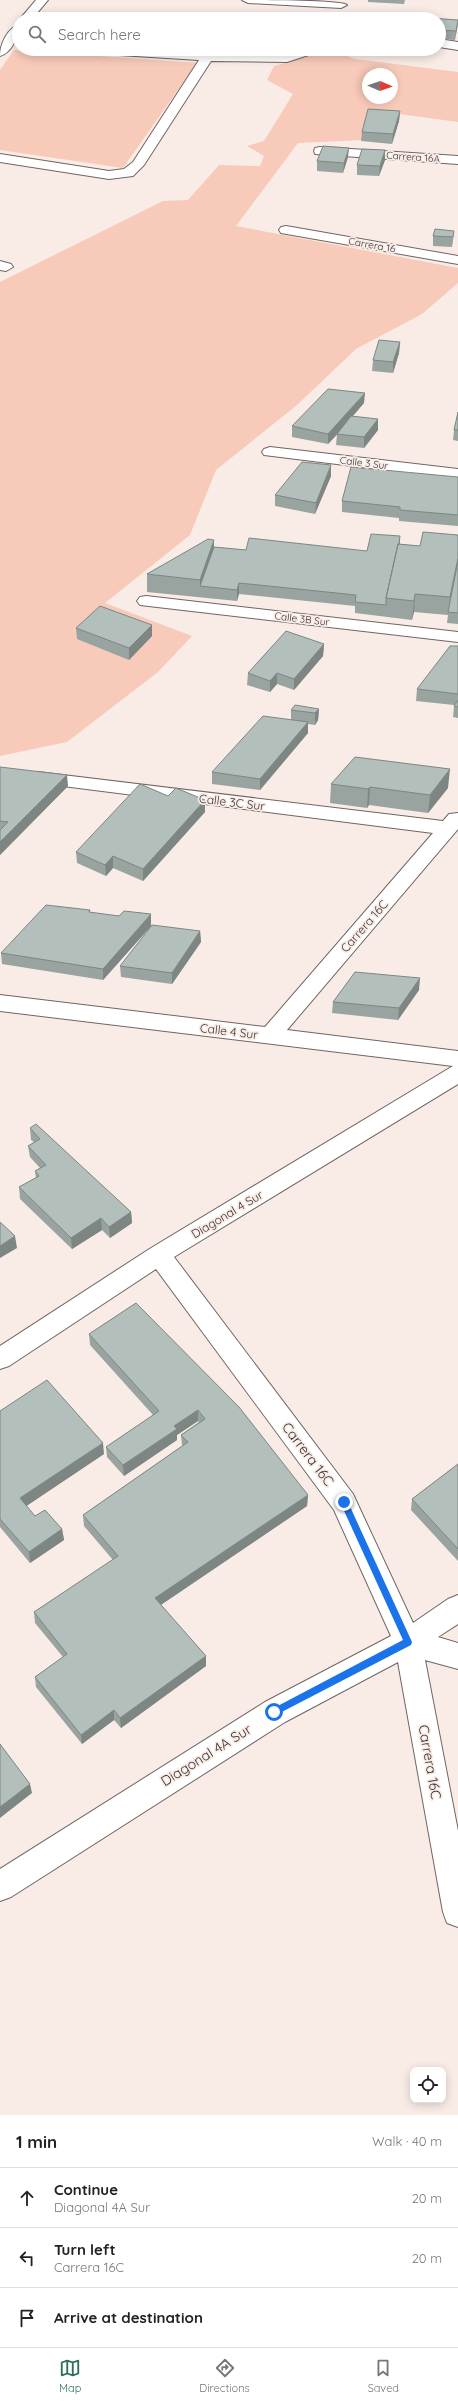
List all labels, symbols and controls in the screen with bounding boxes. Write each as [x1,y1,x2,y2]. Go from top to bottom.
search box [12,12,446,56]
icon: search [26,23,48,45]
text: Search here [58,25,141,44]
north arrow [362,68,398,104]
street label: Carrera 16A [386,149,441,165]
street label: Carrera 16 [348,234,397,256]
street label: Calle 3 Sur [339,454,389,472]
street label: Calle 3B Sur [274,609,330,629]
street label: Calle 3C Sur [198,791,266,814]
street label: Carrera 16C [337,897,391,955]
street label: Calle 4 Sur [199,1020,259,1042]
street label: Diagonal 4 Sur [188,1187,266,1241]
street label: Carrera 16C [278,1418,338,1490]
route end [335,1493,353,1511]
route start [265,1703,283,1721]
street label: Diagonal 4A Sur [157,1720,255,1790]
street label: Carrera 16C [415,1723,445,1801]
map controls [410,2067,446,2103]
button: locate [410,2067,446,2103]
text: 1 min [16,2131,57,2152]
text: Walk · 40 m [372,2133,442,2149]
text: Continue [54,2180,118,2199]
icon: ahead [16,2187,38,2209]
text: 20 m [412,2190,442,2206]
text: Diagonal 4A Sur [54,2199,150,2215]
text: Turn left [54,2240,116,2259]
icon: left [16,2247,38,2269]
text: 20 m [412,2250,442,2266]
text: Carrera 16C [54,2259,124,2275]
icon: arrive [16,2307,38,2329]
text: Arrive at destination [54,2308,203,2327]
tab: Map [59,2357,81,2395]
tab: Directions [199,2357,250,2395]
tab: Saved [368,2357,399,2395]

